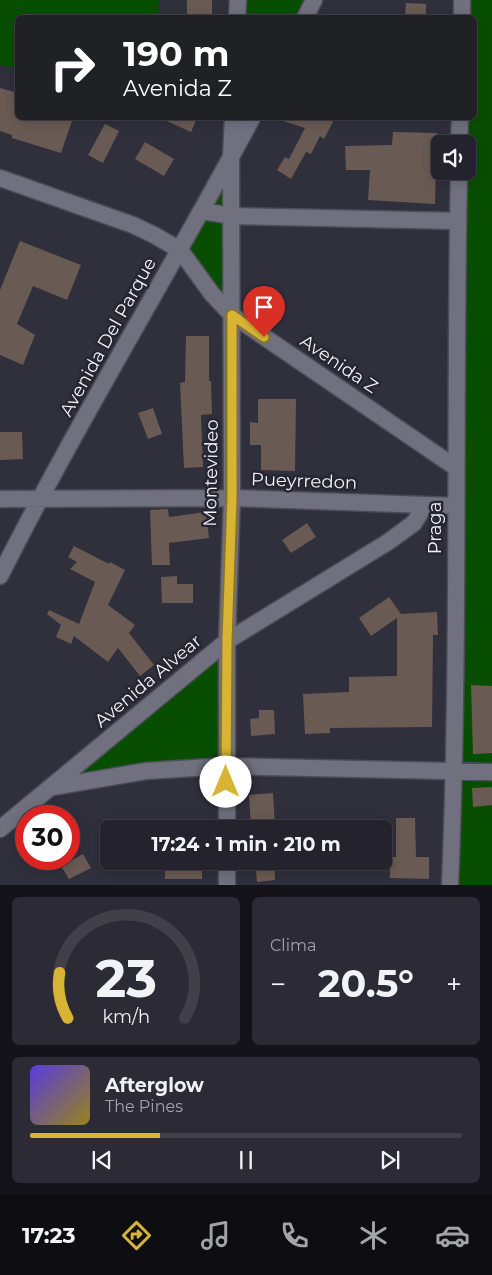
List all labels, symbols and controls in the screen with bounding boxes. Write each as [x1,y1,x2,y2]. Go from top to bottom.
text: 190 m [123,32,229,75]
icon: right [40,35,105,100]
text: Avenida Z [123,75,232,102]
map controls [431,135,476,180]
button: sound [431,135,476,180]
street label: Avenida Del Parque [55,254,161,420]
pin [243,286,285,337]
icon: arrive [250,293,278,321]
street label: Avenida Z [296,330,382,398]
street label: Montevideo [199,419,223,527]
street label: Pueyrredon [251,468,357,494]
street label: Praga [424,502,446,554]
street label: Avenida Alvear [90,630,206,732]
position arrow [199,755,251,807]
speed limit sign: 30 [15,805,80,870]
text: 17:24 · 1 min · 210 m [151,833,341,856]
text: Clima [270,936,316,955]
text: 23 [95,947,157,1010]
text: 20.5° [318,960,414,1007]
text: − [270,967,286,1001]
text: + [446,967,462,1001]
text: km/h [102,1006,150,1027]
text: Afterglow [105,1074,204,1097]
text: The Pines [105,1097,183,1116]
icon: previous [88,1146,116,1174]
icon: pause [232,1146,260,1174]
icon: next [376,1146,404,1174]
icon: directions [119,1218,154,1253]
icon: music [198,1218,233,1253]
icon: phone [277,1218,312,1253]
icon: climate [356,1218,391,1253]
icon: car [435,1218,470,1253]
text: 17:23 [22,1222,76,1249]

